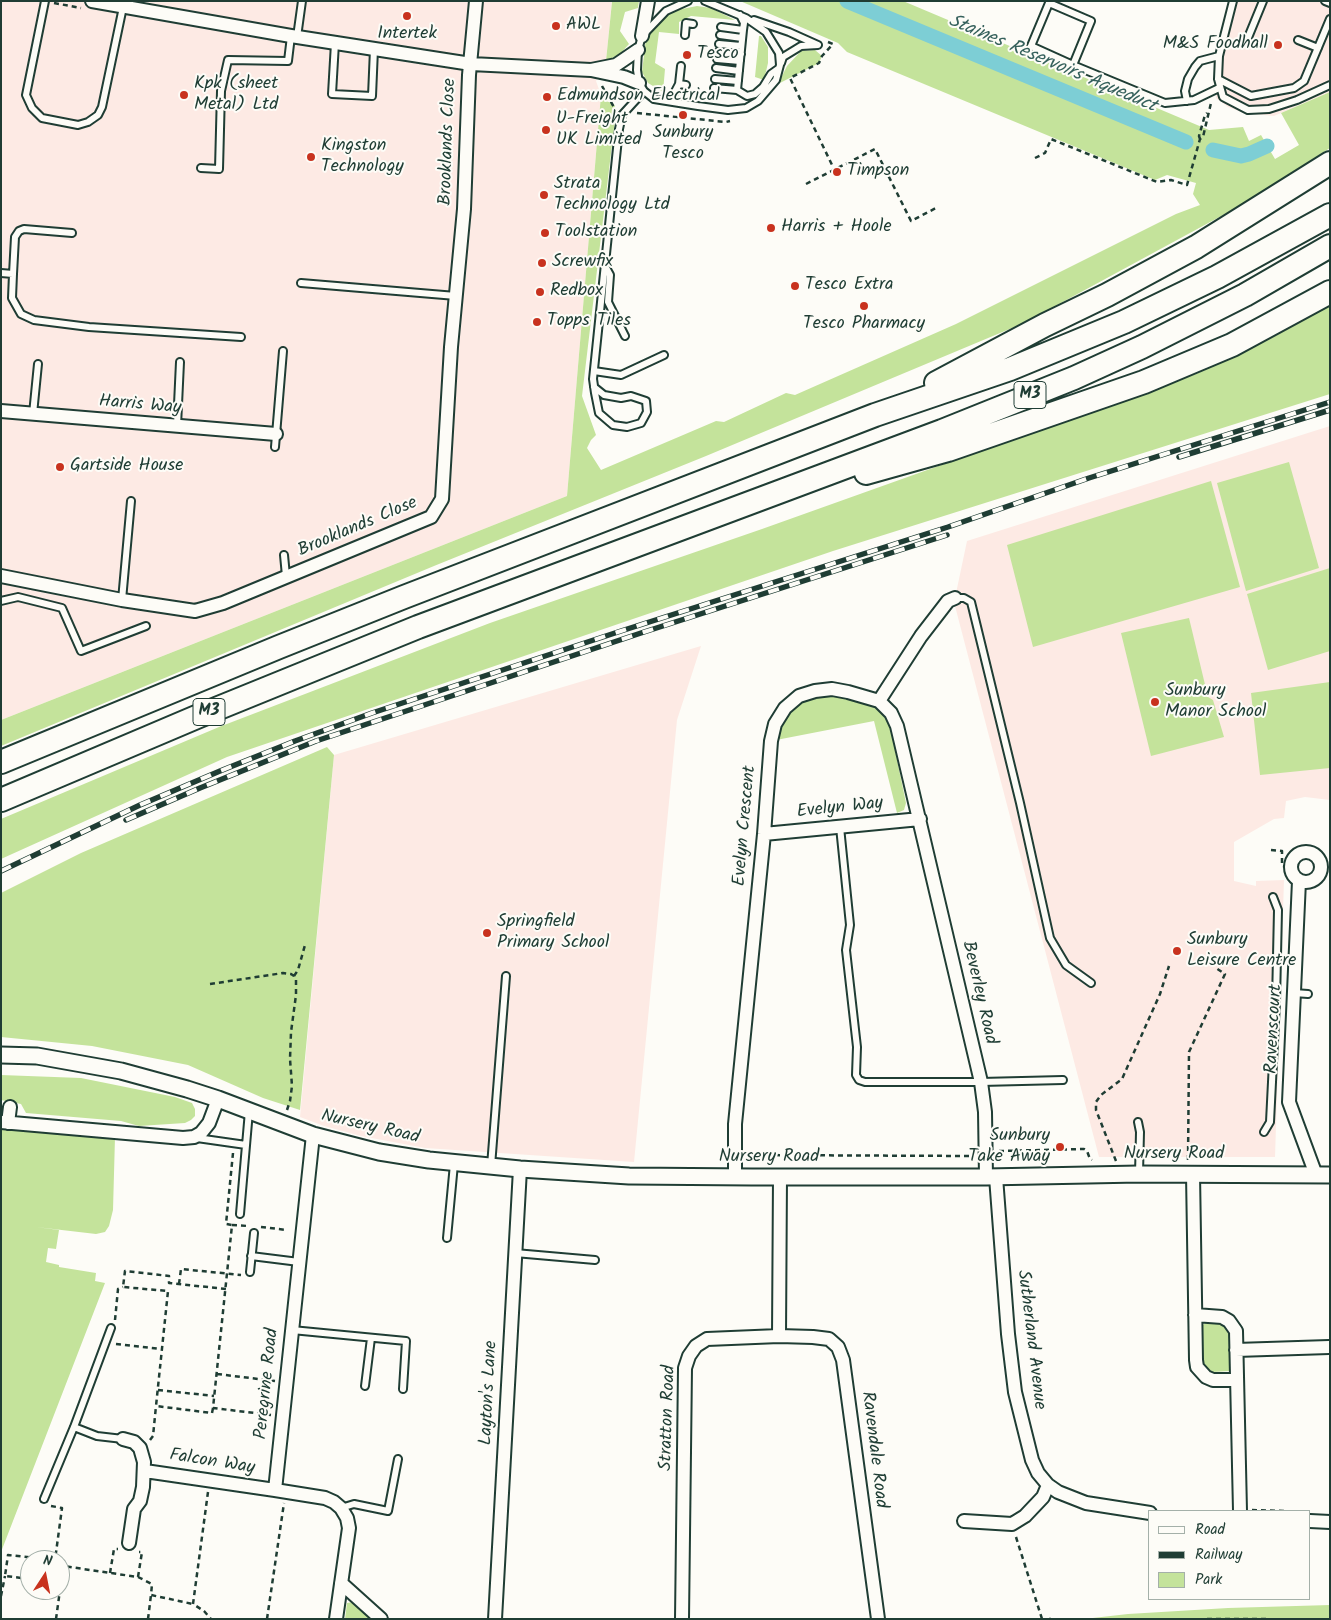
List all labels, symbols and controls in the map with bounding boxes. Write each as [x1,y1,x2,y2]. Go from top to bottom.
marker: Intertek [401,10,413,22]
water label: Staines Reservoirs Aqueduct [945,11,1159,119]
place label: AWL [566,15,601,37]
marker: AWL [550,20,562,32]
place label: Intertek [377,24,437,46]
place label: M&S Foodhall [1163,34,1268,56]
marker: M&S Foodhall [1272,39,1284,51]
place label: Tesco [697,44,739,66]
marker: Tesco [681,49,693,61]
place label: Kpk (sheet Metal) Ltd [194,74,278,116]
street label: Brooklands Close [436,78,462,206]
place label: Edmundson Electrical [557,86,720,108]
marker: Kpk (sheet Metal) Ltd [178,89,190,101]
marker: Edmundson Electrical [541,91,553,103]
place label: U-Freight UK Limited [556,109,641,152]
marker: Sunbury Tesco [677,109,689,121]
place label: Sunbury Tesco [653,123,713,166]
marker: U-Freight UK Limited [540,124,552,136]
place label: Kingston Technology [321,136,404,178]
marker: Kingston Technology [305,151,317,163]
place label: Timpson [847,161,909,183]
marker: Timpson [831,166,843,178]
place label: Strata Technology Ltd [554,174,670,216]
marker: Strata Technology Ltd [538,189,550,201]
place label: Harris + Hoole [781,217,891,239]
place label: Toolstation [555,222,637,244]
marker: Harris + Hoole [765,222,777,234]
marker: Toolstation [539,227,551,239]
place label: Screwfix [552,252,613,274]
marker: Screwfix [536,257,548,269]
place label: Tesco Extra [805,275,893,297]
marker: Tesco Extra [789,280,801,292]
place label: Redbox [550,281,603,303]
marker: Redbox [534,286,546,298]
marker: Tesco Pharmacy [858,300,870,312]
place label: Topps Tiles [547,311,631,333]
place label: Tesco Pharmacy [803,314,925,336]
marker: Topps Tiles [531,316,543,328]
road number: M3 [1014,382,1046,408]
street label: Harris Way [98,392,182,420]
place label: Gartside House [70,456,183,478]
marker: Gartside House [54,461,66,473]
street label: Brooklands Close [295,493,421,563]
place label: Sunbury Manor School [1165,681,1267,724]
marker: Sunbury Manor School [1149,696,1161,708]
road number: M3 [193,699,225,726]
street label: Evelyn Crescent [730,765,762,887]
street label: Evelyn Way [796,794,884,824]
place label: Springfield Primary School [497,912,609,954]
marker: Springfield Primary School [481,927,493,939]
place label: Sunbury Leisure Centre [1187,930,1296,972]
street label: Beverley Road [956,939,1000,1047]
marker: Sunbury Leisure Centre [1171,945,1183,957]
street label: Ravenscourt [1262,984,1288,1074]
street label: Nursery Road [319,1106,421,1150]
place label: Sunbury Take Away [968,1126,1050,1168]
marker: Sunbury Take Away [1054,1141,1066,1153]
street label: Nursery Road [1124,1144,1224,1166]
street label: Nursery Road [719,1147,819,1169]
street label: Sutherland Avenue [1011,1269,1049,1411]
street label: Peregrine Road [251,1327,285,1441]
street label: Layton's Lane [476,1340,504,1446]
street label: Stratton Road [656,1365,682,1471]
street label: Ravendale Road [855,1390,891,1510]
street label: Falcon Way [168,1446,256,1480]
legend [1148,1510,1311,1600]
text: Road [1195,1518,1225,1542]
text: Railway [1195,1543,1242,1567]
north arrow [20,1550,70,1600]
text: N [41,1550,54,1573]
text: Park [1195,1568,1222,1592]

